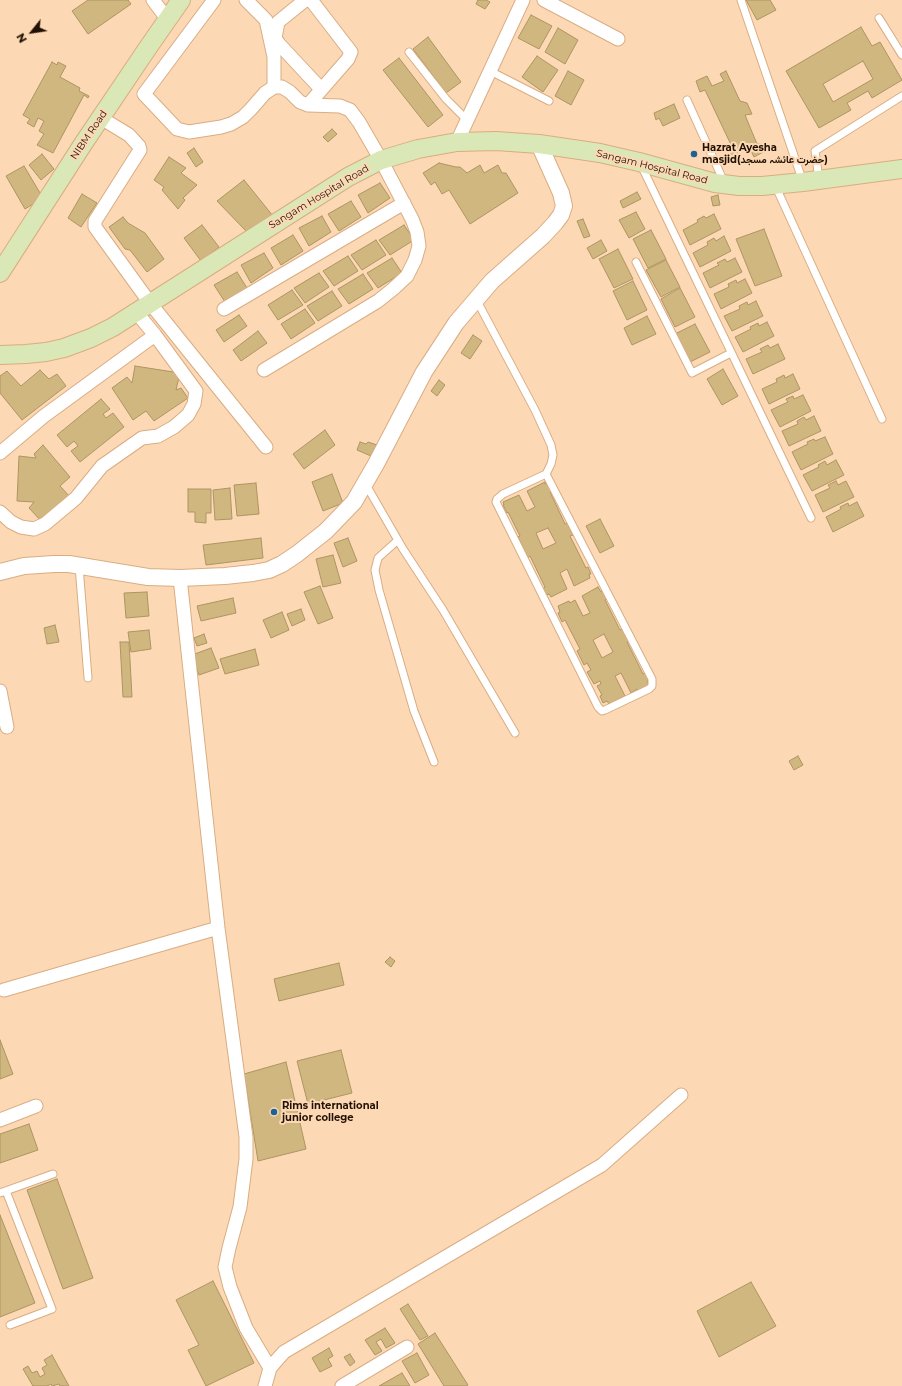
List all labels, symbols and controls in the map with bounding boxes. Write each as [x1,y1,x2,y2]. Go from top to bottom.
north arrow [12,12,52,52]
text: N [13,31,30,45]
street label: NIBM Road [68,108,110,162]
place label: Hazrat Ayesha masjid(حضرت عائشہ مسجد) [702,142,828,166]
street label: Sangam Hospital Road [595,147,709,187]
marker: Hazrat Ayesha masjid(حضرت عائشہ مسجد) [689,149,699,159]
street label: Sangam Hospital Road [267,162,371,232]
place label: Rims international junior college [282,1100,379,1124]
marker: Rims international junior college [269,1107,279,1117]

